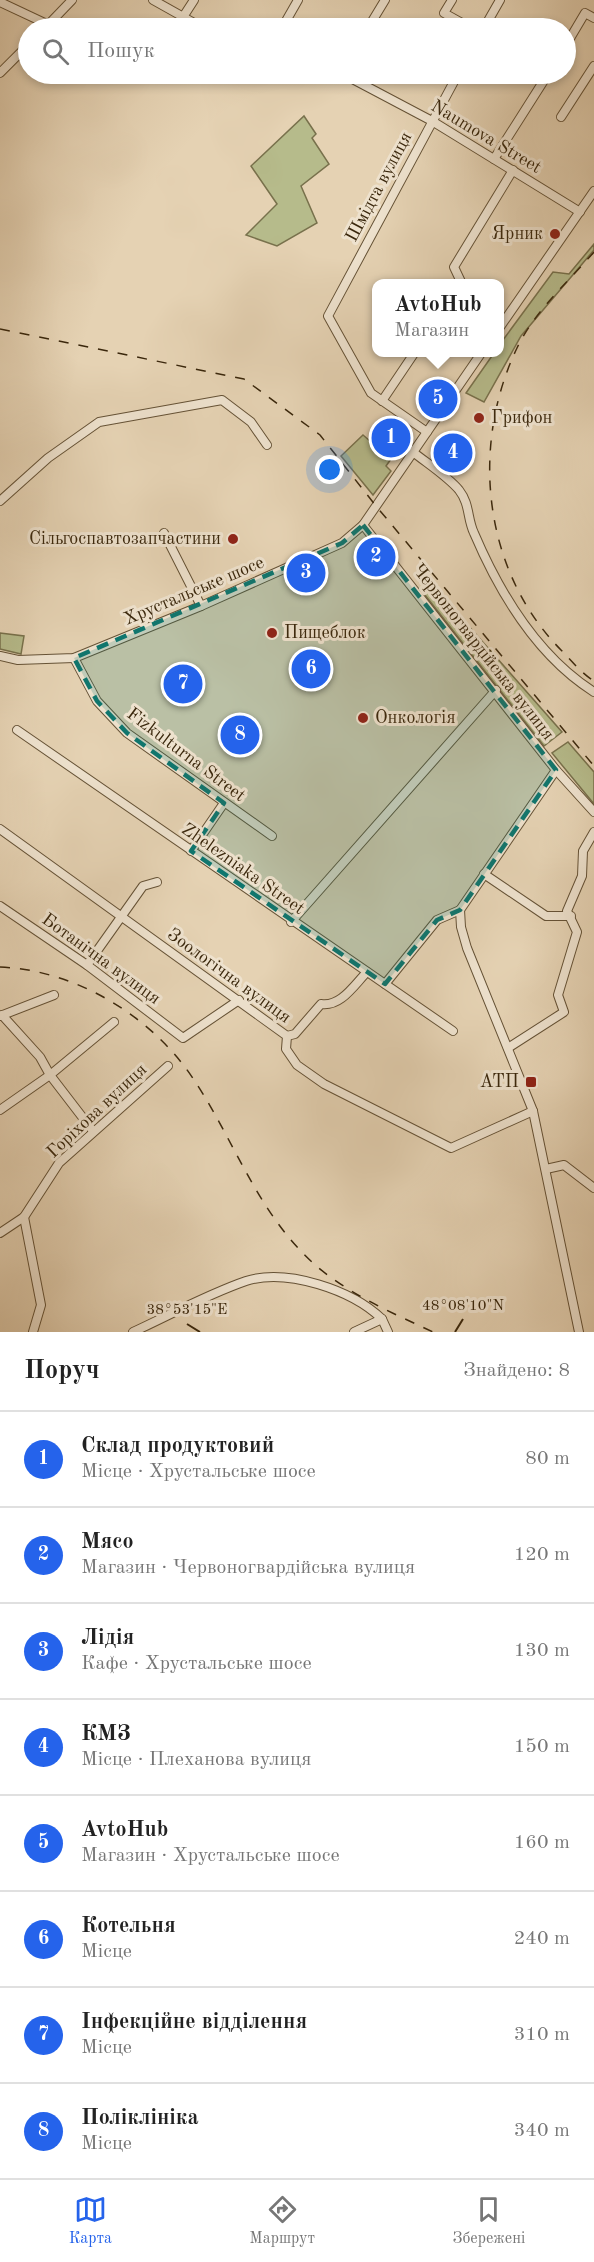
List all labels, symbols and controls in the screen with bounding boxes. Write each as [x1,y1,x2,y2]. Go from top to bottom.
search box [18,18,576,84]
icon: search [39,35,72,68]
text: Пошук [87,40,155,62]
street label: Naumova Street [428,97,544,177]
street label: Шмідта вулиця [343,129,415,245]
place label: Ярник [492,225,543,243]
marker: Ярник [548,227,562,241]
popup [372,279,504,357]
text: AvtoHub [394,294,482,316]
text: Магазин [394,321,469,341]
pin: 5 [418,376,458,422]
place label: Грифон [491,409,553,428]
marker: Грифон [472,411,486,425]
pin: 1 [372,416,410,460]
pin: 4 [434,430,472,476]
your location [315,455,344,484]
place label: Сільгоспавтозапчастини [29,530,221,548]
marker: Сільгоспавтозапчастини [226,532,240,546]
pin: 2 [356,534,395,580]
pin: 3 [286,550,326,596]
street label: Хрустальське шосе [121,553,267,629]
street label: Червоногвардійська вулиця [409,561,557,743]
place label: Пищеблок [284,624,366,642]
marker: Пищеблок [265,626,279,640]
pin: 6 [292,646,330,692]
pin: 7 [164,662,202,706]
street label: Fizkulturna Street [123,705,249,805]
place label: Онкологія [375,709,456,727]
marker: Онкологія [356,711,370,725]
pin: 8 [220,712,260,758]
street label: Zhelezniaka Street [178,820,308,918]
street label: Ботанічна вулиця [38,910,164,1008]
street label: Зоологічна вулиця [164,925,294,1027]
street label: Горіхова вулиця [44,1060,150,1162]
place label: АТП [480,1073,519,1091]
marker: АТП [524,1075,538,1089]
text: 48°08'10"N [422,1299,504,1314]
text: 38°53'15"E [147,1303,227,1318]
text: Поруч [24,1358,100,1384]
text: Знайдено: 8 [463,1361,570,1381]
text: Склад продуктовий [81,1435,274,1457]
text: 1 [38,1449,49,1469]
text: 80 m [525,1449,570,1469]
text: Місце · Хрустальське шосе [81,1462,316,1482]
text: Мясо [81,1531,134,1553]
text: 2 [38,1545,49,1565]
text: 120 m [514,1545,570,1565]
text: Магазин · Червоногвардійська вулиця [81,1558,415,1578]
text: Лідія [81,1627,134,1649]
text: 3 [38,1641,49,1661]
text: 130 m [514,1641,570,1661]
text: Кафе · Хрустальське шосе [81,1654,312,1674]
text: КМЗ [81,1723,131,1745]
text: 4 [38,1737,49,1757]
text: 150 m [514,1737,570,1757]
text: Місце · Плеханова вулиця [81,1750,311,1770]
text: AvtoHub [81,1819,168,1841]
text: 5 [38,1833,49,1853]
text: 160 m [514,1833,570,1853]
text: Магазин · Хрустальське шосе [81,1846,340,1866]
text: Котельня [81,1915,176,1937]
text: 6 [38,1929,49,1949]
text: 240 m [514,1929,570,1949]
text: Місце [81,1942,132,1962]
text: Інфекційне відділення [81,2011,307,2033]
text: 7 [38,2025,49,2045]
text: 310 m [514,2025,570,2045]
text: Місце [81,2038,132,2058]
text: Поліклініка [81,2107,199,2129]
text: 8 [38,2121,49,2141]
text: 340 m [514,2121,570,2141]
text: Місце [81,2134,132,2154]
tab: Карта [69,2193,112,2249]
tab: Маршрут [249,2193,315,2249]
tab: Збережені [452,2193,525,2249]

